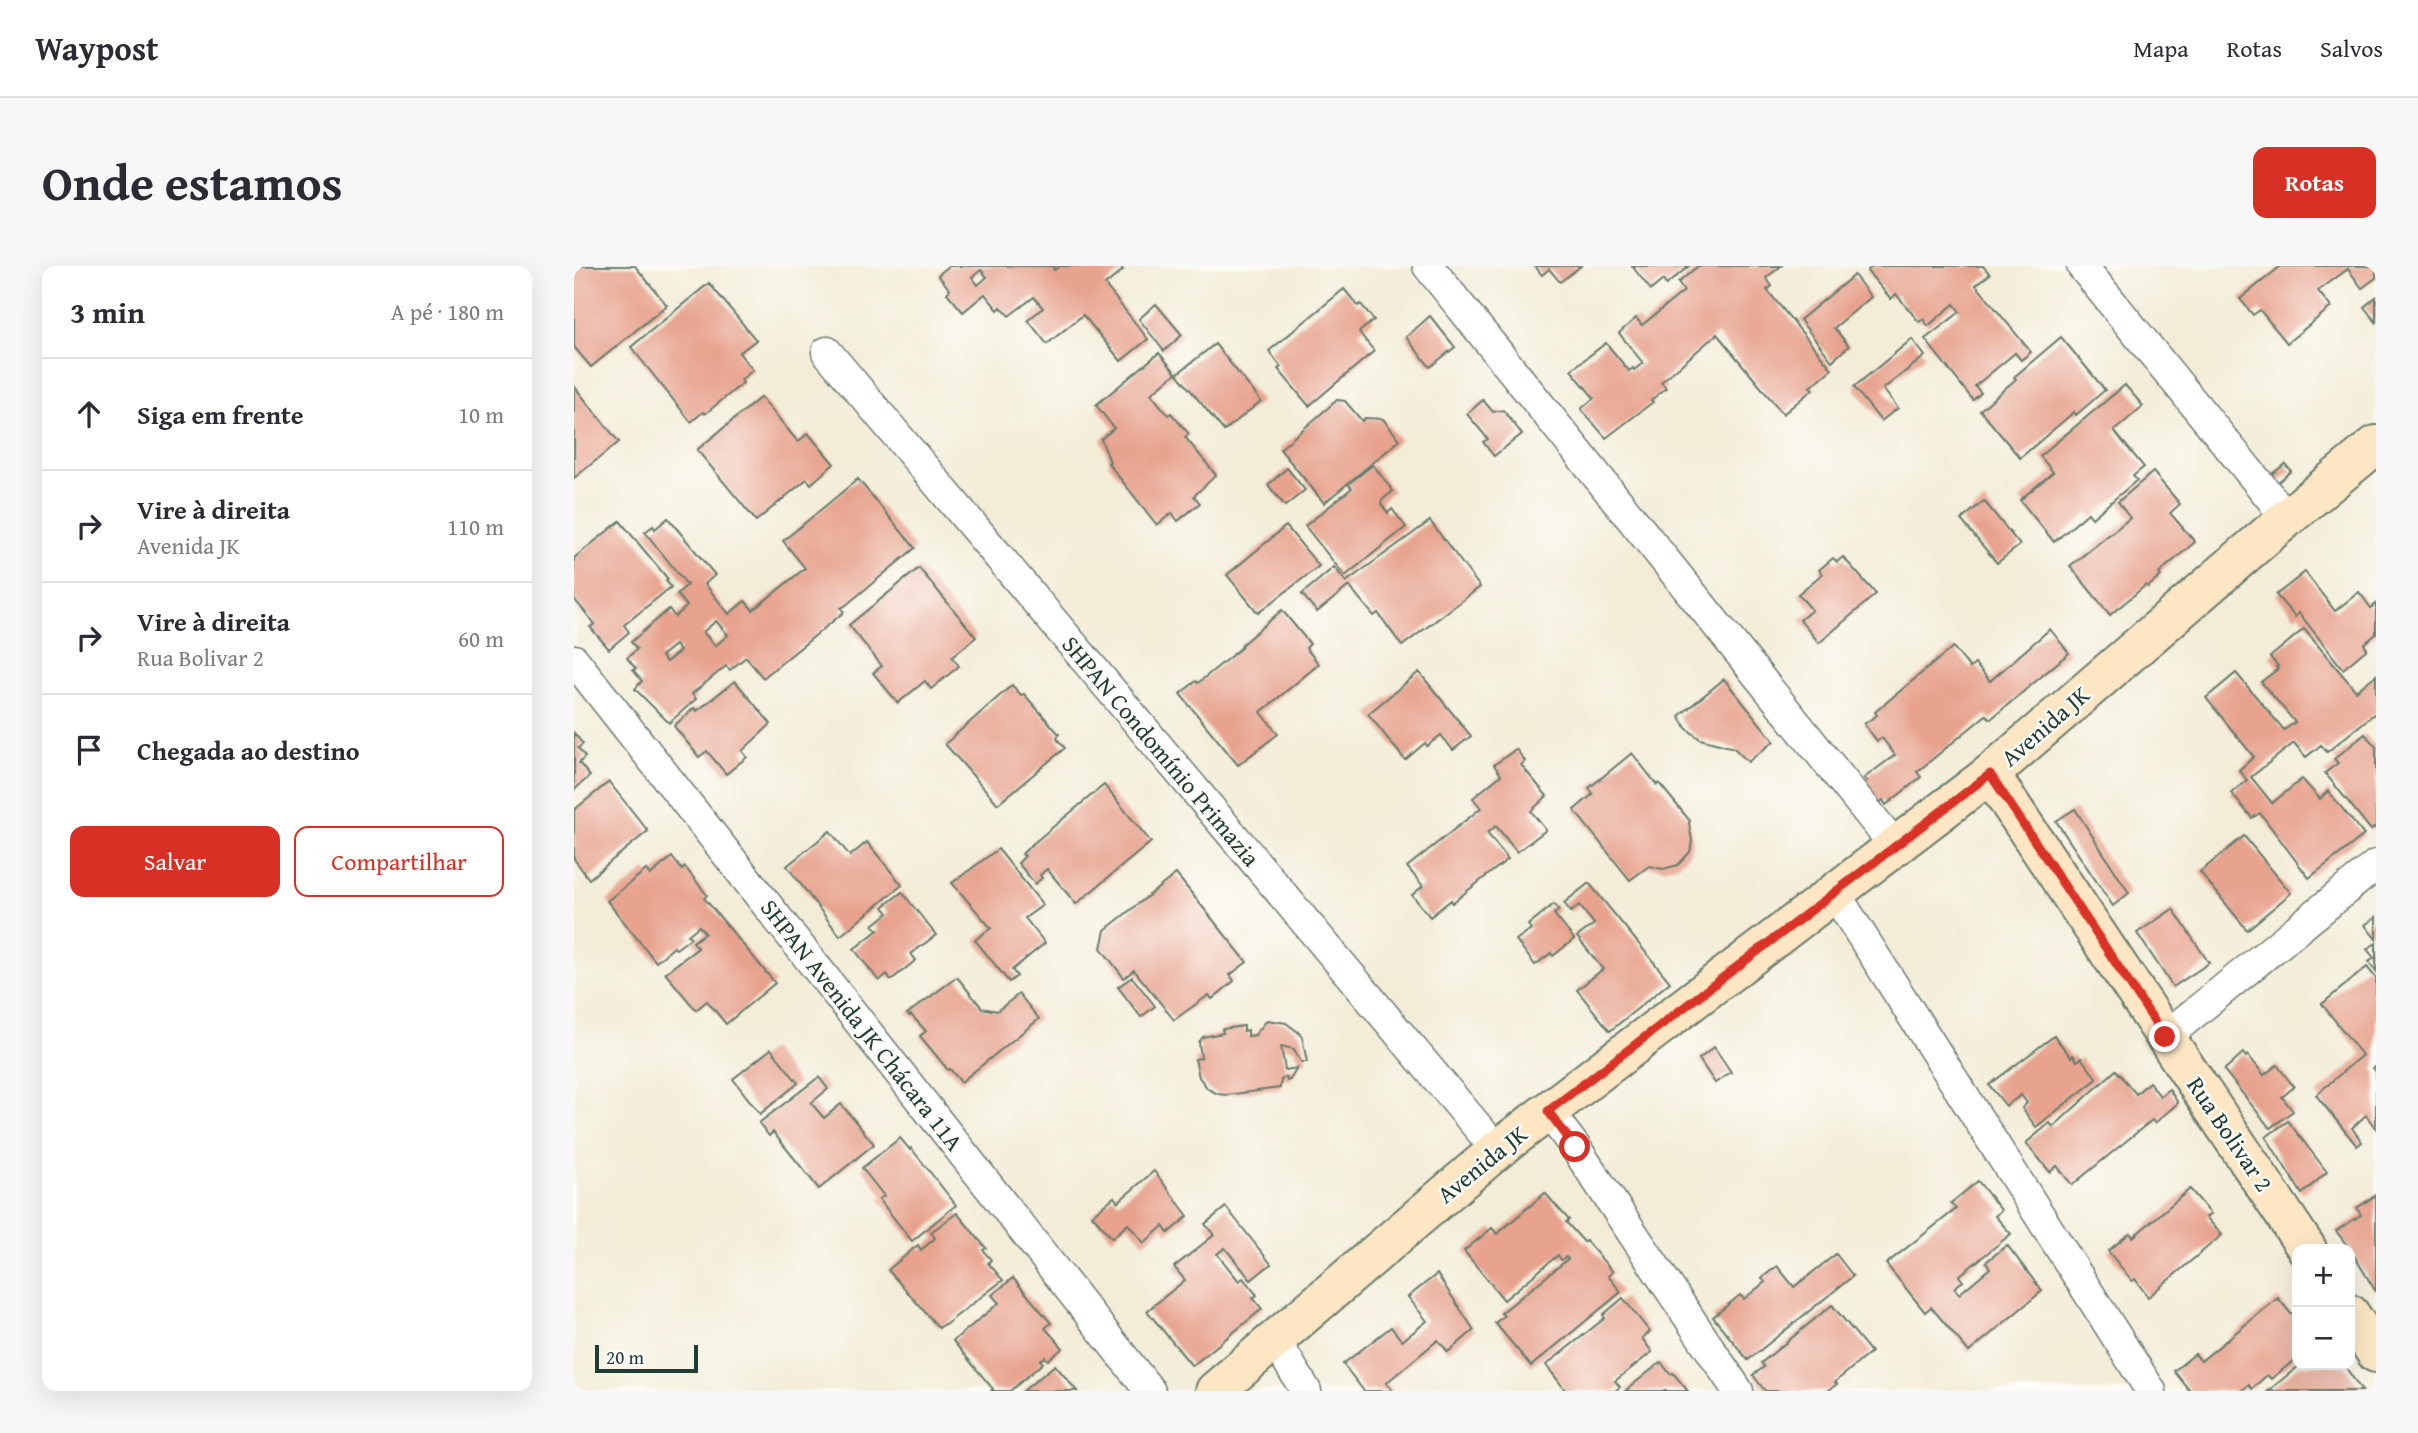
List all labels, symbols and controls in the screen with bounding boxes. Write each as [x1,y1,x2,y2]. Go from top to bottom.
text: Waypost [35,24,159,72]
text: Mapa [2133,31,2189,66]
text: Rotas [2227,31,2282,66]
text: Salvos [2320,31,2383,66]
text: Onde estamos [42,146,343,218]
button: Rotas [2253,147,2376,218]
text: 3 min [70,290,145,334]
text: A pé · 180 m [391,295,504,328]
icon: ahead [70,395,108,433]
text: Siga em frente [137,395,304,434]
text: 10 m [458,398,504,431]
text: Vire à direita [137,490,290,529]
icon: right [70,507,108,545]
text: 110 m [447,510,504,543]
text: Avenida JK [137,529,240,562]
text: Vire à direita [137,602,290,641]
icon: right [70,619,108,657]
text: 60 m [458,622,504,655]
street label: SHPAN Condomínio Primazia [1054,628,1269,874]
text: Rua Bolivar 2 [137,641,264,674]
street label: Avenida JK [1993,677,2098,774]
icon: arrive [70,731,108,769]
text: Chegada ao destino [137,731,360,770]
button: Salvar [70,826,280,897]
button: Compartilhar [294,826,504,897]
street label: SHPAN Avenida JK Chácara 11A [752,892,972,1159]
route end [2149,1021,2180,1052]
street label: Rua Bolivar 2 [2178,1069,2282,1199]
street label: Avenida JK [1429,1116,1535,1211]
route start [1559,1131,1590,1162]
map controls [2292,1244,2355,1370]
button: + [2292,1244,2355,1307]
button: − [2292,1307,2355,1370]
scale bar [595,1342,698,1374]
text: 20 m [606,1343,644,1371]

